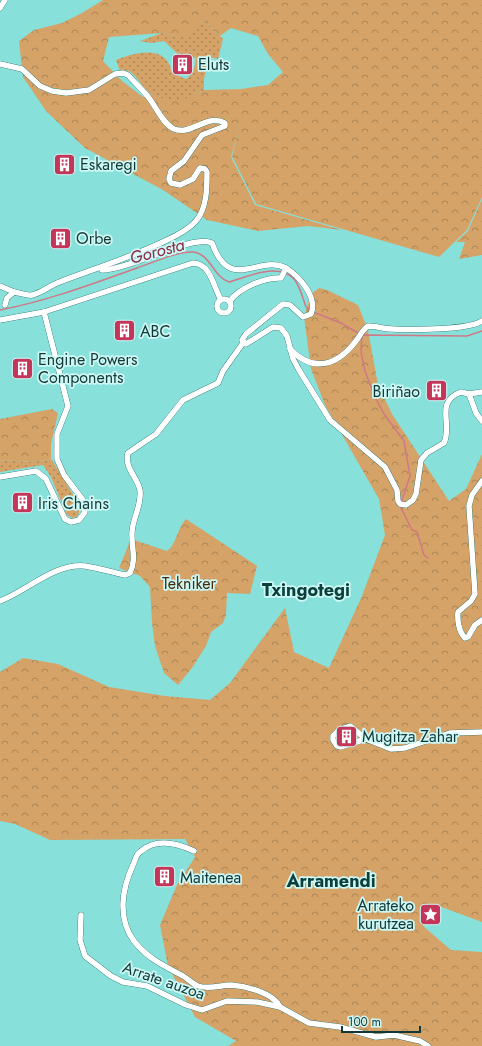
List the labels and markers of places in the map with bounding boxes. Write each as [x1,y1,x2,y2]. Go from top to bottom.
building icon: Eluts [169,51,195,77]
place label: Eluts [198,53,229,76]
building icon: Eskaregi [52,151,78,177]
place label: Eskaregi [80,153,137,176]
building icon: Orbe [47,225,73,251]
place label: Orbe [76,227,112,250]
building icon: ABC [112,318,138,344]
place label: ABC [140,320,170,343]
place label: Engine Powers Components [38,348,138,389]
building icon: Engine Powers Components [9,355,35,381]
building icon: Biriñao [423,378,449,404]
place label: Biriñao [372,380,420,403]
building icon: Iris Chains [10,490,36,516]
place label: Iris Chains [38,492,109,515]
building icon: Mugitza Zahar [334,723,360,749]
place label: Mugitza Zahar [362,725,459,748]
building icon: Maitenea [152,864,178,890]
place label: Maitenea [180,866,241,889]
place label: Arrateko kurutzea [357,894,414,935]
place icon: Arrateko kurutzea [417,901,443,927]

